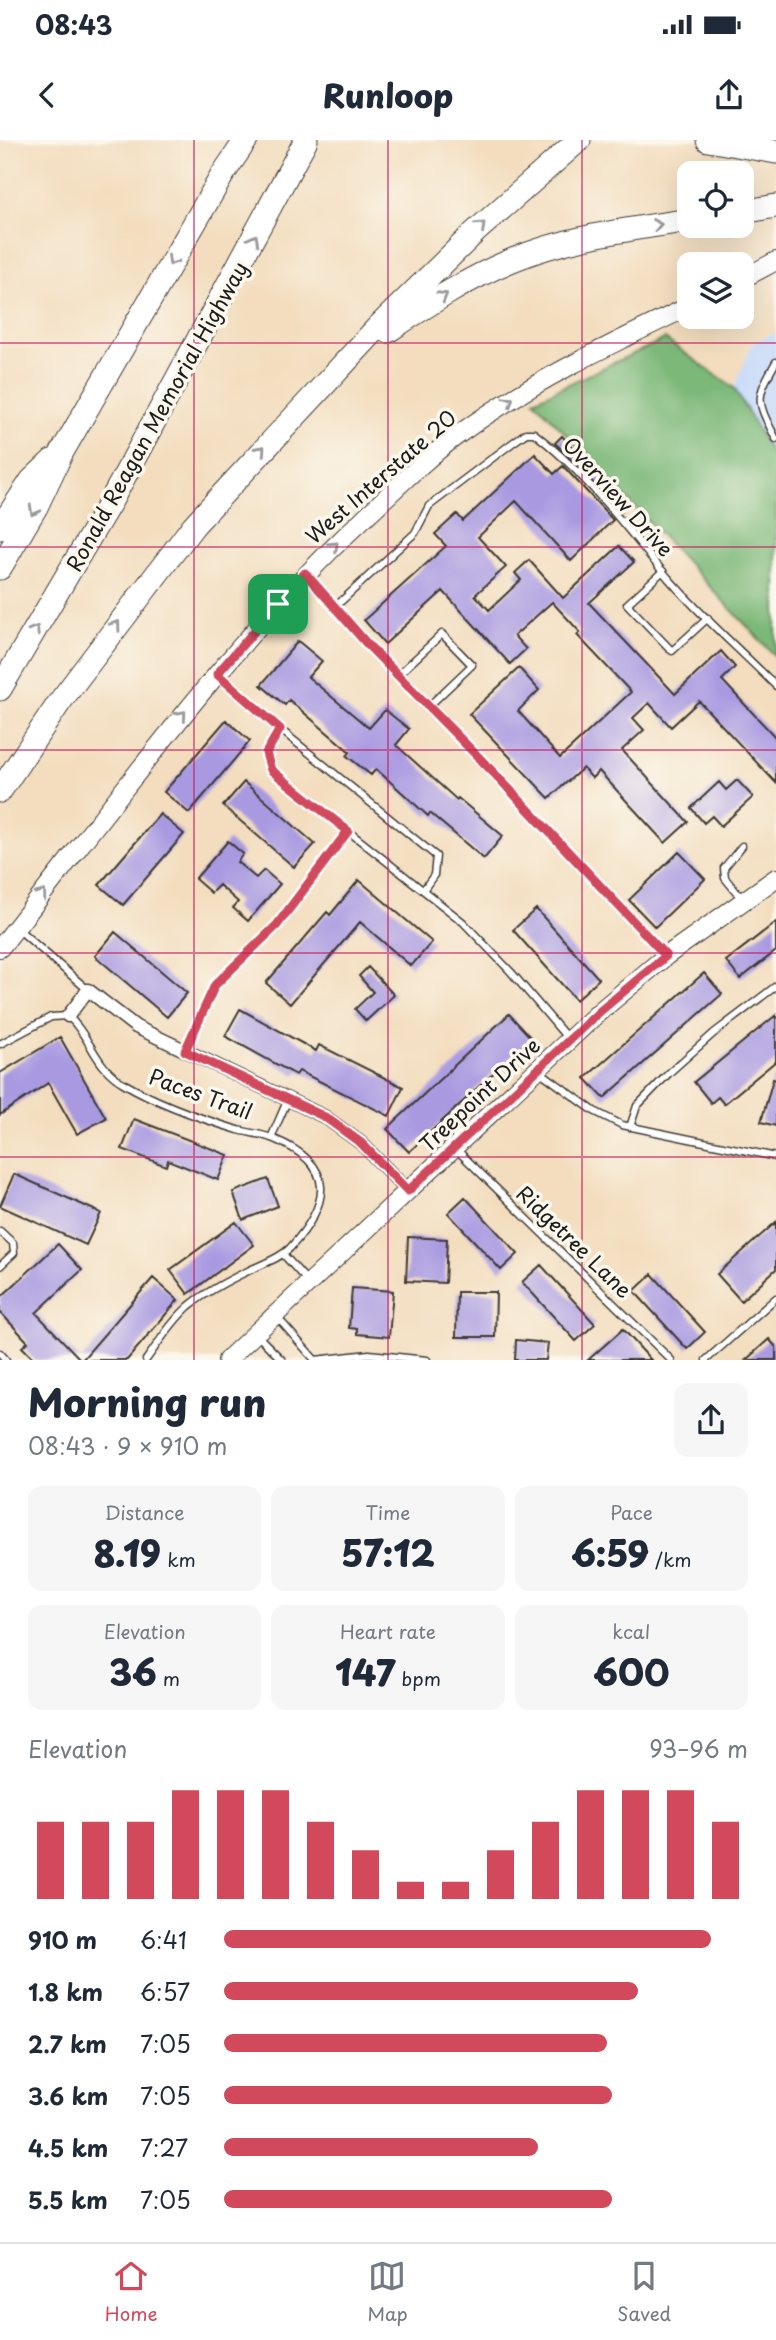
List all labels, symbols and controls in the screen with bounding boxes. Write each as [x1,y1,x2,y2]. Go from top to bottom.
text: 08:43 [35,5,113,44]
text: Runloop [323,71,453,119]
icon: back [28,76,66,114]
icon: share [710,76,748,114]
map controls [677,161,754,329]
button: locate [677,161,754,238]
one-way arrow [651,218,663,233]
one-way arrow [473,222,486,235]
one-way arrow [245,234,259,246]
button: layers [677,252,754,329]
one-way arrow [167,254,180,266]
street label: Ronald Reagan Memorial Highway [57,255,255,577]
one-way arrow [436,291,449,304]
one-way arrow [501,396,514,409]
street label: West Interstate 20 [297,401,463,551]
street label: Overview Drive [556,429,682,563]
one-way arrow [253,445,265,458]
one-way arrow [28,504,42,516]
one-way arrow [326,542,339,554]
pin [248,574,308,634]
icon: arrive [259,585,297,623]
one-way arrow [108,620,120,633]
one-way arrow [27,625,40,638]
one-way arrow [174,710,186,723]
one-way arrow [33,889,46,902]
street label: Treepoint Drive [411,1029,547,1159]
street label: Paces Trail [145,1059,257,1127]
street label: Ridgetree Lane [510,1177,640,1305]
text: Morning run [28,1373,266,1430]
button: share [674,1383,748,1457]
text: 08:43 · 9 × 910 m [28,1428,227,1463]
text: Distance [105,1498,185,1526]
text: Time [366,1498,410,1526]
text: Pace [610,1498,653,1526]
text: 8.19 [93,1526,161,1579]
text: 57:12 [341,1526,435,1579]
text: 6:59 [571,1526,649,1579]
text: km [161,1545,196,1573]
text: /km [649,1545,691,1573]
text: Elevation [104,1617,186,1645]
text: Heart rate [340,1617,436,1645]
text: kcal [612,1617,650,1645]
text: 36 [109,1645,157,1698]
text: 147 [335,1645,395,1698]
text: 600 [593,1645,669,1698]
text: m [157,1664,180,1692]
text: bpm [395,1664,441,1692]
text: Elevation [28,1731,127,1766]
text: 93–96 m [649,1731,748,1766]
text: 910 m [28,1922,97,1957]
text: 6:41 [140,1922,187,1957]
text: 1.8 km [28,1974,103,2009]
text: 6:57 [140,1974,190,2009]
text: 2.7 km [28,2026,107,2061]
text: 7:05 [140,2026,191,2061]
text: 3.6 km [28,2078,108,2113]
text: 7:05 [140,2078,191,2113]
text: 4.5 km [28,2130,108,2165]
text: 7:27 [140,2130,188,2165]
text: 5.5 km [28,2182,108,2217]
text: 7:05 [140,2182,191,2217]
tab: Home [105,2257,158,2327]
tab: Map [367,2257,408,2327]
tab: Saved [617,2257,671,2327]

